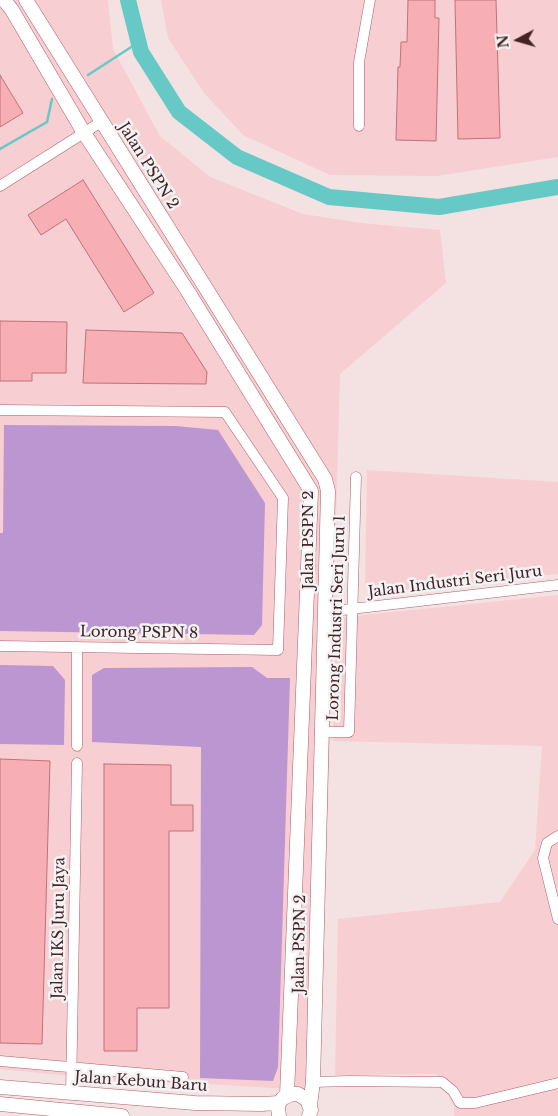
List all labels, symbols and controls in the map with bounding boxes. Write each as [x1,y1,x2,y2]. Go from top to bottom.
north arrow [493,15,543,65]
text: N [493,34,513,49]
street label: Jalan PSPN 2 [114,119,182,213]
street label: Jalan PSPN 2 [300,491,318,589]
street label: Lorong Industri Seri Juru 1 [324,515,350,721]
street label: Jalan Industri Seri Juru [367,562,543,602]
street label: Lorong PSPN 8 [80,623,198,643]
street label: Jalan IKS Juru Jaya [49,857,69,999]
street label: Jalan PSPN 2 [290,894,310,994]
street label: Jalan Kebun Baru [74,1068,208,1096]

